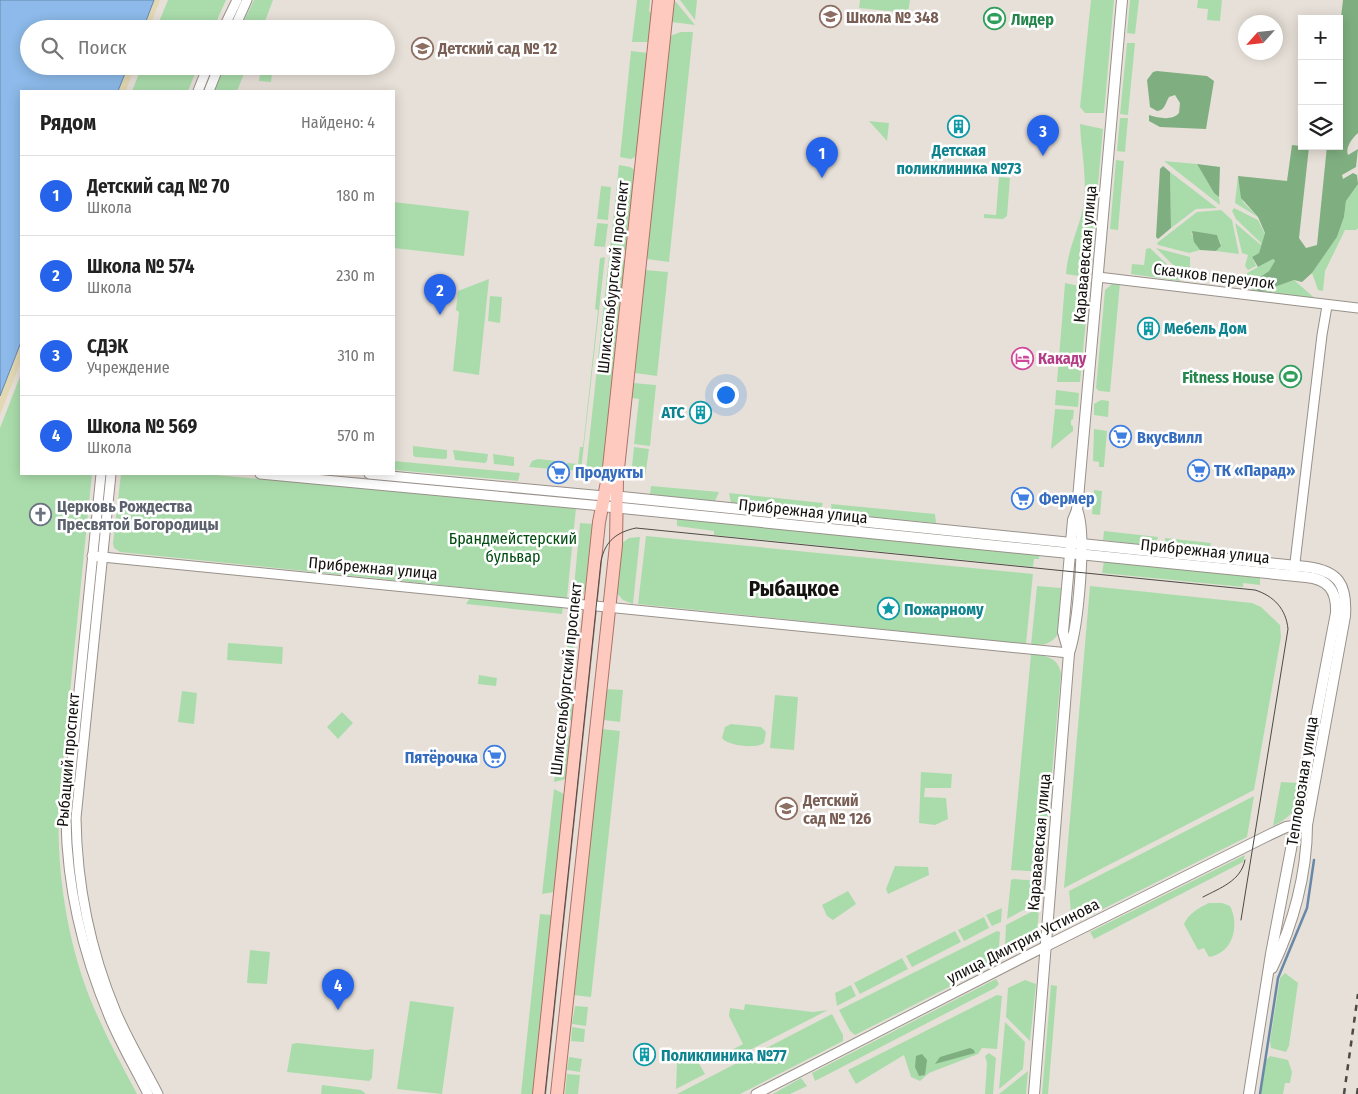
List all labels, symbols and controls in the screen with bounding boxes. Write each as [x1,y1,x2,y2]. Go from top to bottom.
school or university icon: Школа № 348 [818,5,842,29]
sports icon: Лидер [983,7,1007,31]
place label: Школа № 348 [846,8,939,27]
place label: Лидер [1011,10,1054,29]
north arrow [1238,15,1283,60]
map controls [1298,15,1343,150]
button: + [1298,15,1343,60]
search box [20,20,395,75]
icon: search [38,34,66,62]
text: Поиск [78,36,127,59]
school or university icon: Детский сад № 12 [410,36,434,60]
place label: Детский сад № 12 [437,39,558,58]
button: − [1298,60,1343,105]
button: layers [1298,105,1343,150]
text: Рядом [40,110,96,136]
text: Найдено: 4 [301,113,375,132]
building icon: Детская поликлиника №73 [947,114,971,138]
pin: 3 [1027,115,1059,156]
pin: 1 [806,137,838,178]
place label: Детская поликлиника №73 [896,141,1022,178]
text: Детский сад № 70 [87,175,230,198]
street label: Шлиссельбургский проспект [593,179,633,375]
street label: Караваевская улица [1070,184,1100,323]
text: 1 [53,186,59,205]
text: 180 m [336,186,375,205]
text: Школа [87,198,132,217]
text: Школа № 574 [87,255,195,278]
street label: Скачков переулок [1152,259,1276,293]
text: 2 [52,266,60,285]
text: 230 m [336,266,375,285]
pin: 2 [424,274,456,315]
text: Школа [87,278,132,297]
building icon: Мебель Дом [1136,316,1160,340]
place label: Мебель Дом [1164,319,1247,338]
text: СДЭК [87,335,128,358]
text: 3 [52,346,60,365]
text: 310 m [338,346,375,365]
hotel icon: Какаду [1010,346,1034,370]
place label: Какаду [1038,349,1087,368]
text: Учреждение [87,358,170,377]
sports icon: Fitness House [1278,365,1302,389]
place label: Fitness House [1182,368,1274,387]
your location [713,382,739,408]
building icon: АТС [689,400,713,424]
place label: АТС [660,403,686,422]
text: Школа № 569 [87,415,197,438]
supermarket icon: ВкусВилл [1109,425,1133,449]
text: 4 [52,426,60,445]
text: 570 m [337,426,375,445]
place label: ВкусВилл [1137,428,1202,447]
text: Школа [87,438,132,457]
supermarket icon: ТК «Парад» [1186,458,1210,482]
supermarket icon: Продукты [547,460,571,484]
place label: ТК «Парад» [1214,461,1295,480]
place label: Продукты [575,463,643,482]
supermarket icon: Фермер [1011,486,1035,510]
place label: Фермер [1039,489,1095,508]
street label: Прибрежная улица [738,495,869,527]
place label: Церковь Рождества Пресвятой Богородицы [57,497,219,534]
church icon: Церковь Рождества Пресвятой Богородицы [29,503,53,527]
park label: Брандмейстерский бульвар [449,529,577,566]
street label: Прибрежная улица [1140,535,1271,567]
street label: Прибрежная улица [308,553,439,583]
district label: Рыбацкое [749,576,840,602]
street label: Шлиссельбургский проспект [546,581,586,777]
place icon: Пожарному [876,597,900,621]
place label: Пожарному [904,600,984,619]
street label: Рыбацкий проспект [53,692,83,828]
street label: Тепловозная улица [1282,715,1322,847]
supermarket icon: Пятёрочка [482,745,506,769]
place label: Пятёрочка [405,748,478,767]
street label: Караваевская улица [1024,772,1054,911]
place label: Детский сад № 126 [802,791,871,828]
school or university icon: Детский сад № 126 [775,797,799,821]
street label: улица Дмитрия Устинова [944,894,1102,988]
pin: 4 [322,969,354,1010]
building icon: Поликлиника №77 [633,1043,657,1067]
place label: Поликлиника №77 [661,1046,787,1065]

